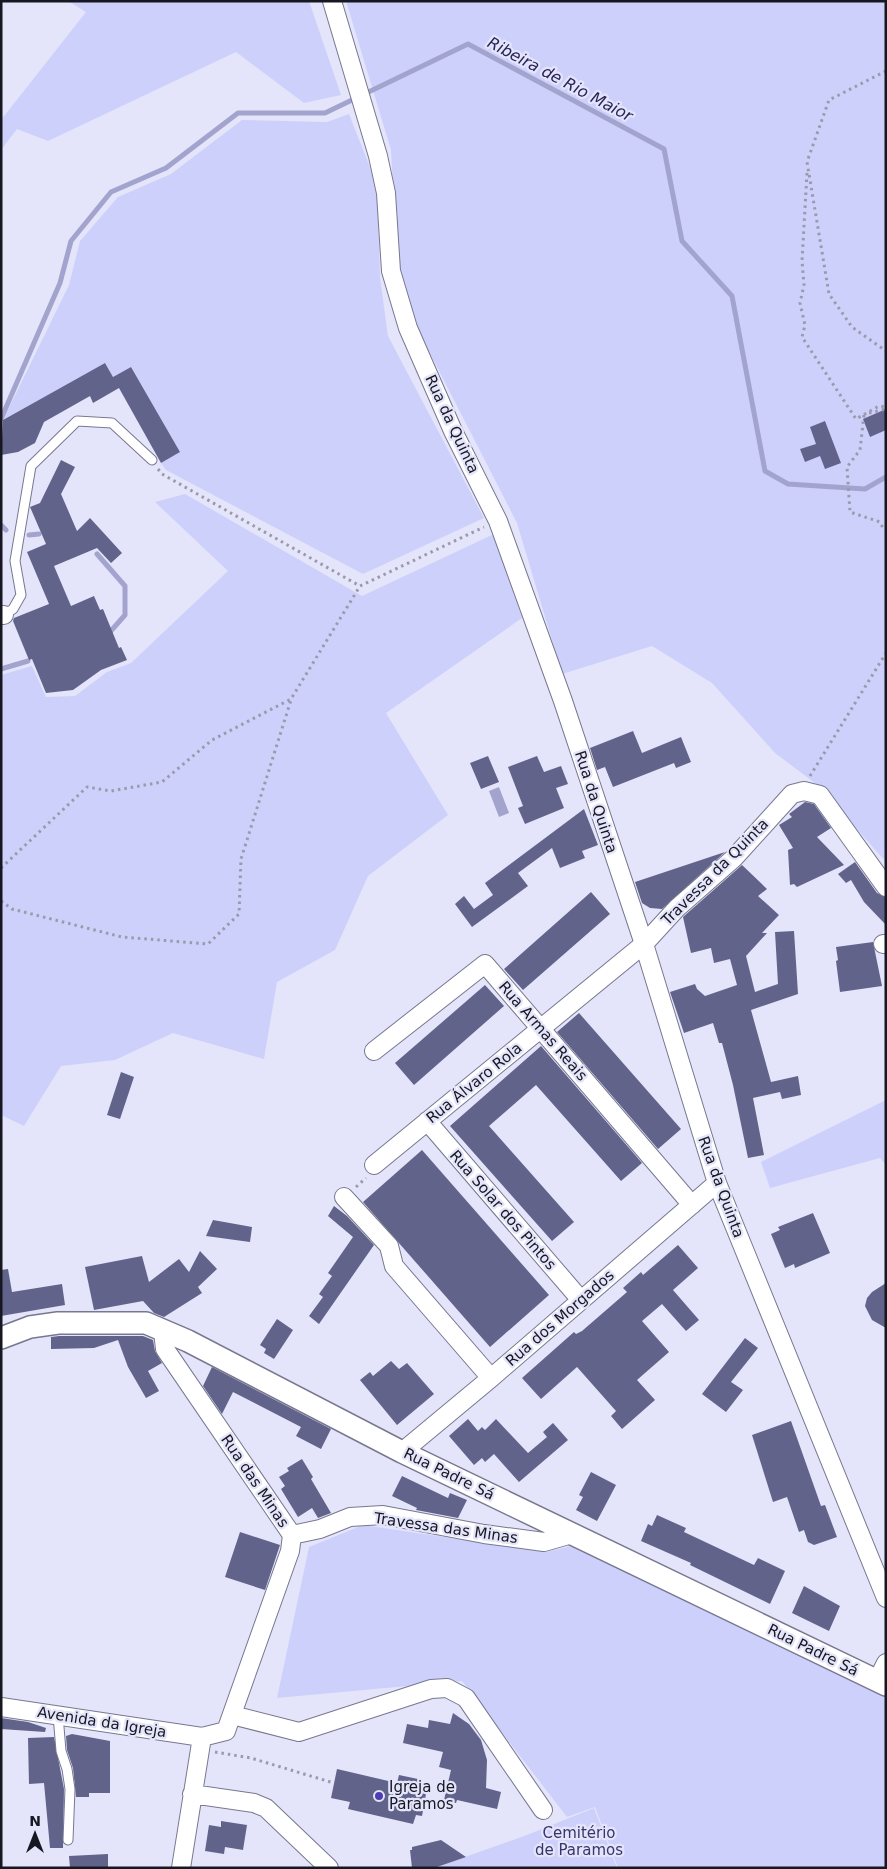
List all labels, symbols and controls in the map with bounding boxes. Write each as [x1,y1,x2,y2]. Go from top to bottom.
water label: Ribeira de Rio Maior [484,33,637,126]
street label: Rua da Quinta [421,372,483,476]
street label: Rua da Quinta [571,748,621,856]
street label: Travessa da Quinta [657,815,772,930]
street label: Rua Armas Reais [495,978,591,1085]
street label: Rua Álvaro Rola [422,1038,525,1127]
street label: Rua da Quinta [694,1134,748,1240]
street label: Rua Solar dos Pintos [446,1146,560,1274]
street label: Rua dos Morgados [502,1266,618,1370]
street label: Rua das Minas [217,1431,293,1531]
street label: Rua Padre Sá [401,1444,497,1504]
street label: Travessa das Minas [372,1509,519,1547]
street label: Rua Padre Sá [765,1620,861,1680]
street label: Avenida da Igreja [36,1703,168,1741]
place label: Igreja de Paramos [389,1778,455,1813]
marker: Igreja de Paramos [373,1790,385,1802]
north arrow [10,1809,60,1859]
text: N [29,1813,41,1829]
park label: Cemitério de Paramos [535,1824,623,1859]

